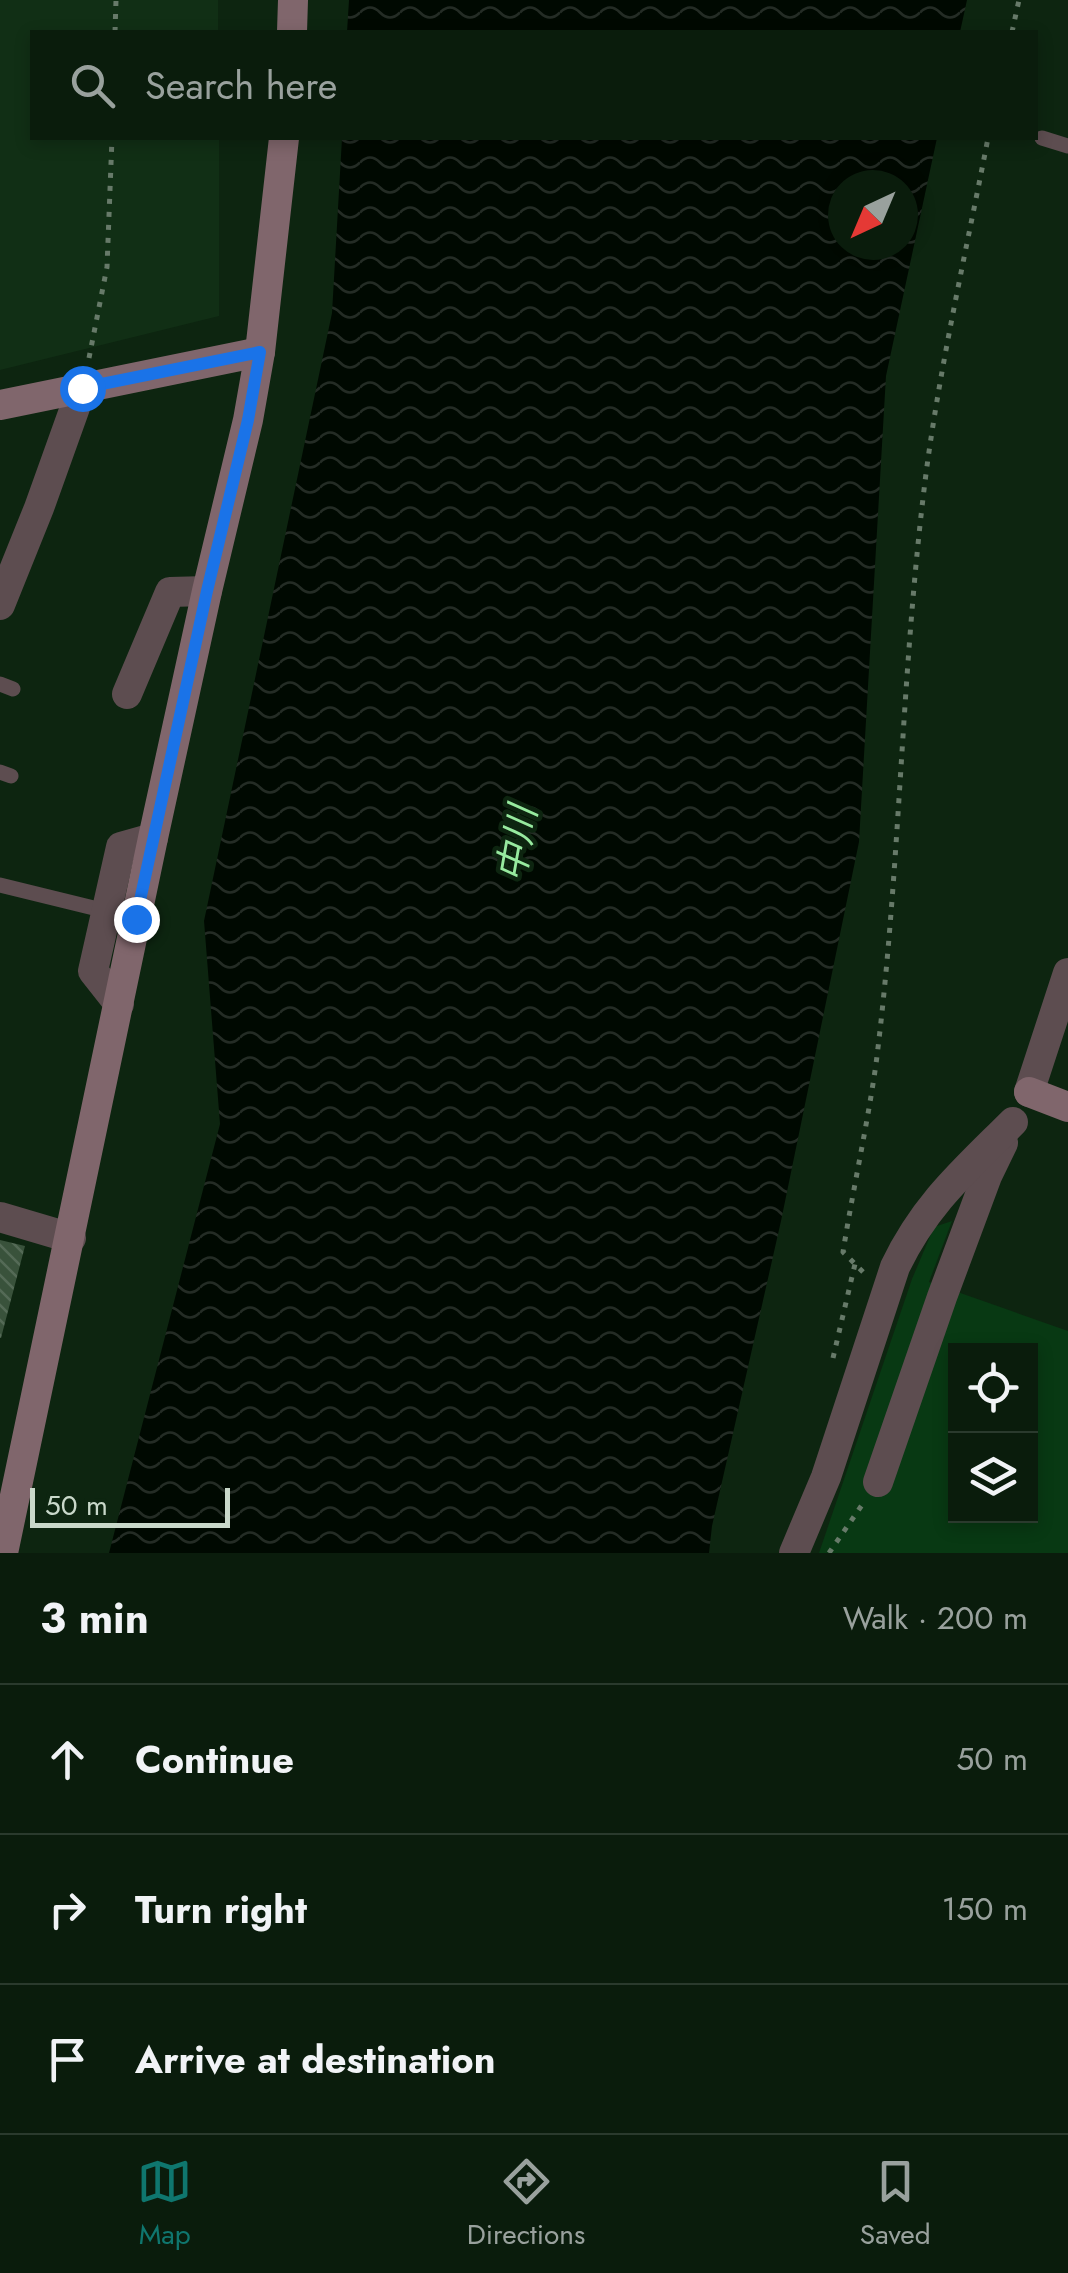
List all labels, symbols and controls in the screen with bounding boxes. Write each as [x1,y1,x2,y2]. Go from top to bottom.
search box [30,30,1038,140]
icon: search [65,58,120,113]
text: Search here [145,58,337,113]
north arrow [828,170,918,260]
route start [60,366,106,412]
water label: 中川 [483,798,551,886]
route end [114,897,160,943]
map controls [948,1343,1038,1523]
button: locate [948,1343,1038,1433]
button: layers [948,1433,1038,1523]
scale bar [30,1483,230,1528]
text: 50 m [45,1485,108,1526]
text: 3 min [40,1588,149,1649]
text: Walk · 200 m [843,1595,1028,1641]
icon: ahead [40,1732,95,1787]
text: Continue [135,1732,294,1787]
text: 50 m [956,1736,1028,1782]
icon: right [40,1882,95,1937]
text: Turn right [135,1882,307,1937]
text: 150 m [942,1886,1028,1932]
icon: arrive [40,2032,95,2087]
text: Arrive at destination [135,2032,496,2087]
tab: Map [137,2154,192,2255]
tab: Directions [467,2154,585,2255]
tab: Saved [860,2154,931,2255]

